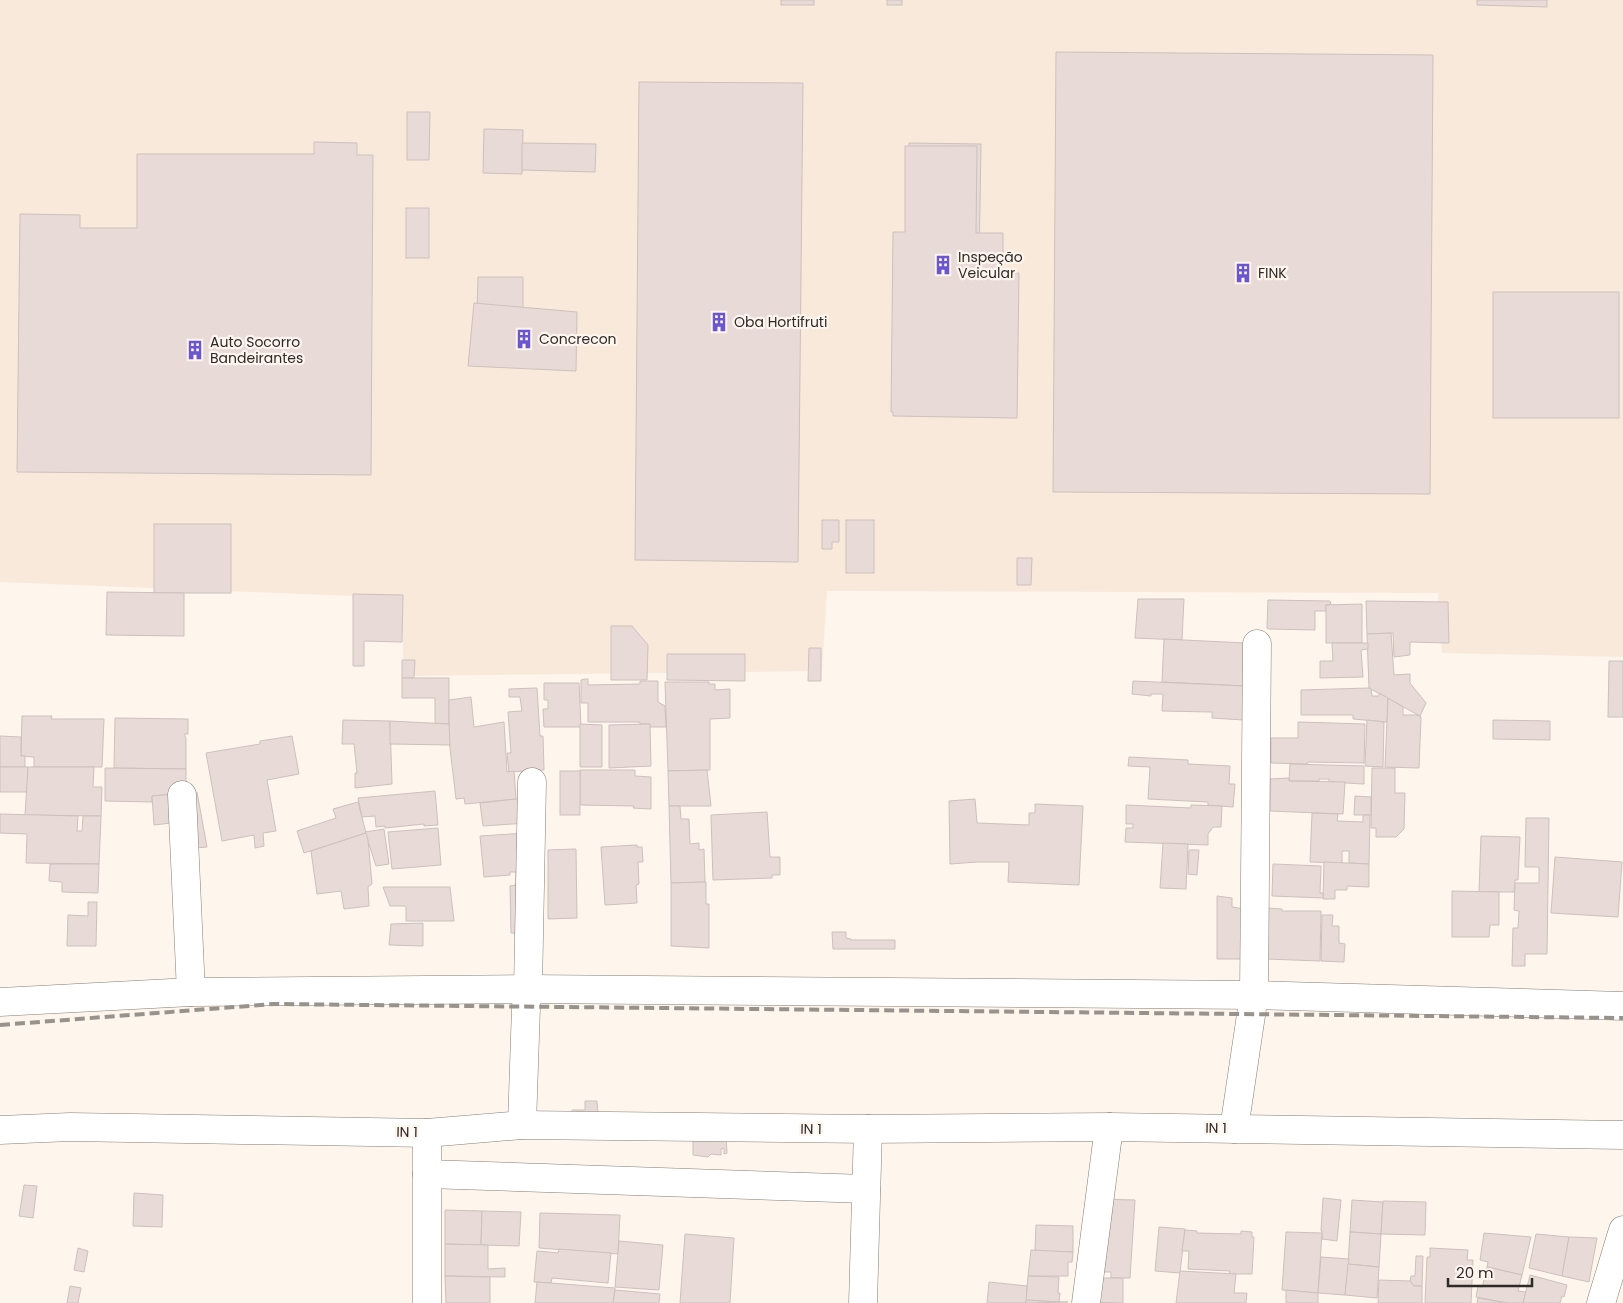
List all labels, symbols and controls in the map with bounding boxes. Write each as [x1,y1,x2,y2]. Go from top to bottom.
place label: Inspeção Veicular [958,247,1023,283]
building icon: Inspeção Veicular [932,254,954,276]
building icon: FINK [1232,262,1254,284]
place label: FINK [1258,263,1287,283]
building icon: Oba Hortifruti [708,311,730,333]
place label: Oba Hortifruti [734,312,827,332]
building icon: Concrecon [513,328,535,350]
place label: Concrecon [539,329,617,349]
place label: Auto Socorro Bandeirantes [210,332,303,368]
building icon: Auto Socorro Bandeirantes [184,339,206,361]
street label: IN 1 [1205,1118,1227,1138]
street label: IN 1 [800,1119,822,1139]
street label: IN 1 [396,1122,418,1142]
scale bar [1448,1256,1532,1288]
text: 20 m [1456,1262,1494,1283]

